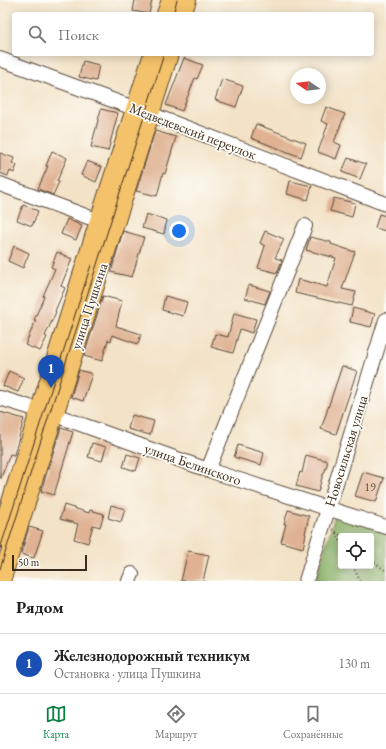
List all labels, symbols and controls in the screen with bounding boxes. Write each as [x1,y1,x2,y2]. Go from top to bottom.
search box [12,12,374,56]
icon: search [26,23,48,45]
text: Поиск [58,25,99,44]
north arrow [290,68,326,104]
street label: Медведевский переулок [127,99,259,164]
your location [169,221,189,241]
street label: улица Пушкина [67,260,112,352]
pin: 1 [38,355,64,388]
street label: Новосильская улица [320,393,372,509]
street label: улица Белинского [142,439,244,489]
house number: 19 [364,479,376,495]
map controls [338,533,374,569]
button: locate [338,533,374,569]
scale bar [12,553,87,572]
text: 50 m [18,555,39,569]
text: Рядом [16,596,64,618]
text: Железнодорожный техникум [54,646,250,665]
text: 1 [26,655,32,672]
text: 130 m [339,655,370,672]
text: Остановка · улица Пушкина [54,665,201,682]
tab: Карта [43,703,69,741]
tab: Маршрут [155,703,197,741]
tab: Сохранённые [283,703,343,741]

